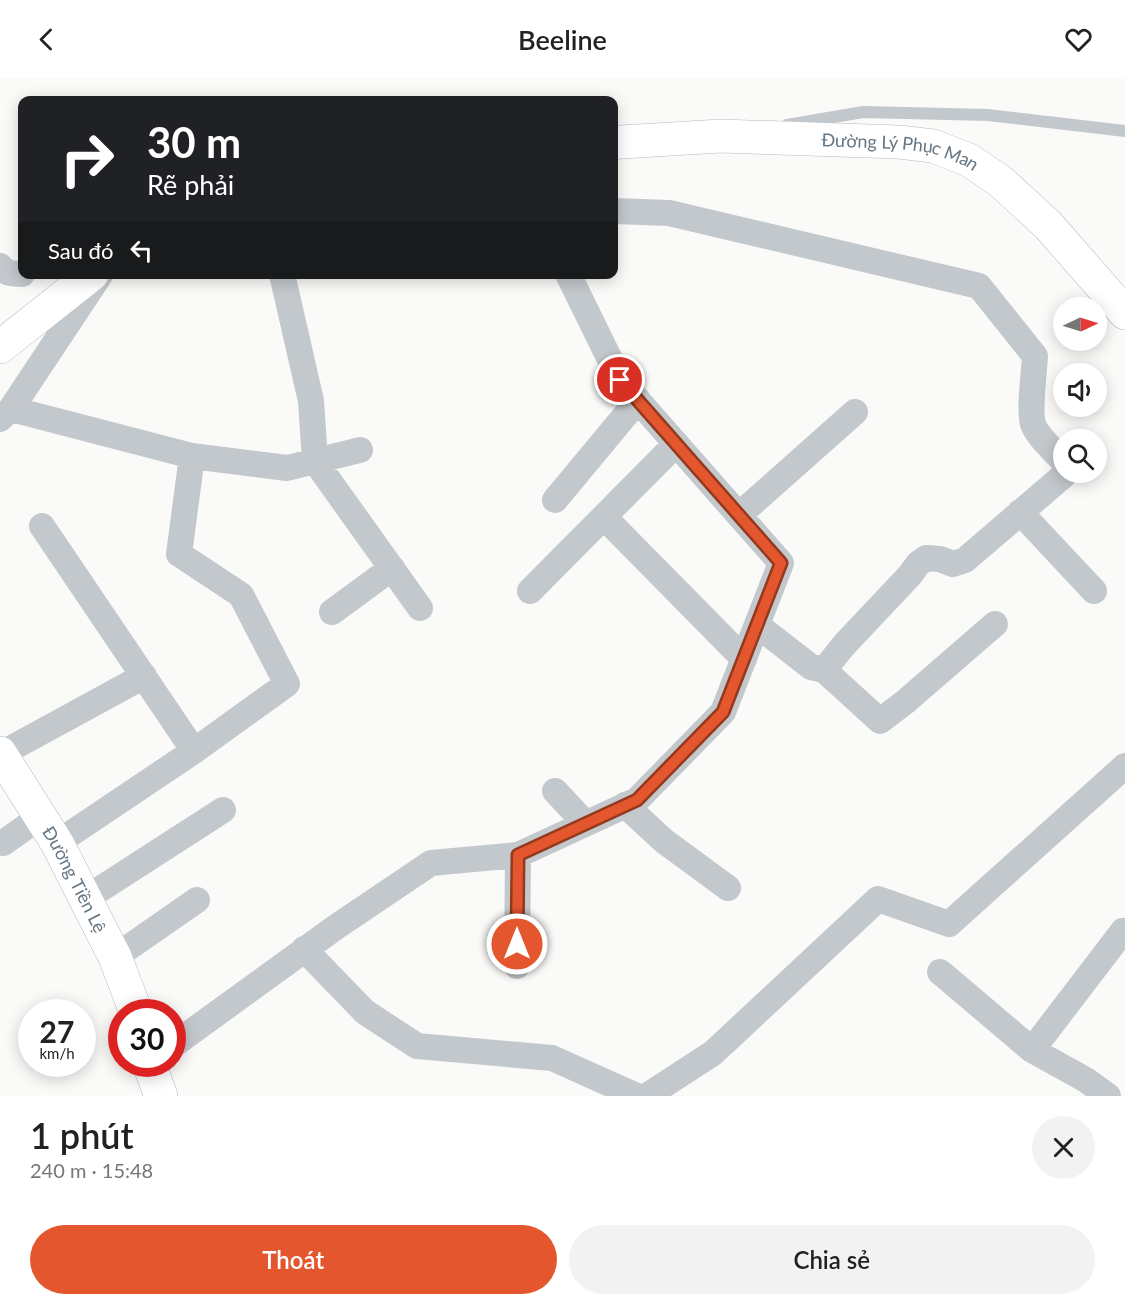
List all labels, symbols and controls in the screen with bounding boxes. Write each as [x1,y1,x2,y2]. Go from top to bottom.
icon: back [30,23,63,56]
text: Beeline [518,23,607,56]
icon: heart [1062,23,1095,56]
text: 30 m [147,117,241,167]
icon: right [48,120,126,198]
street label: Đường Lý Phục Man [821,128,984,175]
text: Rẽ phải [147,168,234,201]
icon: left [125,234,158,267]
text: Sau đó [48,237,113,264]
north arrow [1053,297,1107,351]
map controls [1053,297,1107,483]
pin [594,354,645,405]
icon: arrive [603,363,636,396]
button: sound [1053,363,1107,417]
button: search [1053,429,1107,483]
street label: Đường Tiền Lệ [38,822,112,936]
position arrow [485,912,549,976]
speed limit sign: 30 [108,999,186,1077]
text: 27 [40,1013,74,1049]
text: km/h [39,1044,75,1062]
text: 1 phút [30,1113,134,1157]
button: close [1032,1116,1095,1179]
text: 240 m · 15:48 [30,1158,153,1182]
button: Thoát [30,1225,557,1294]
button: Chia sẻ [569,1225,1095,1294]

